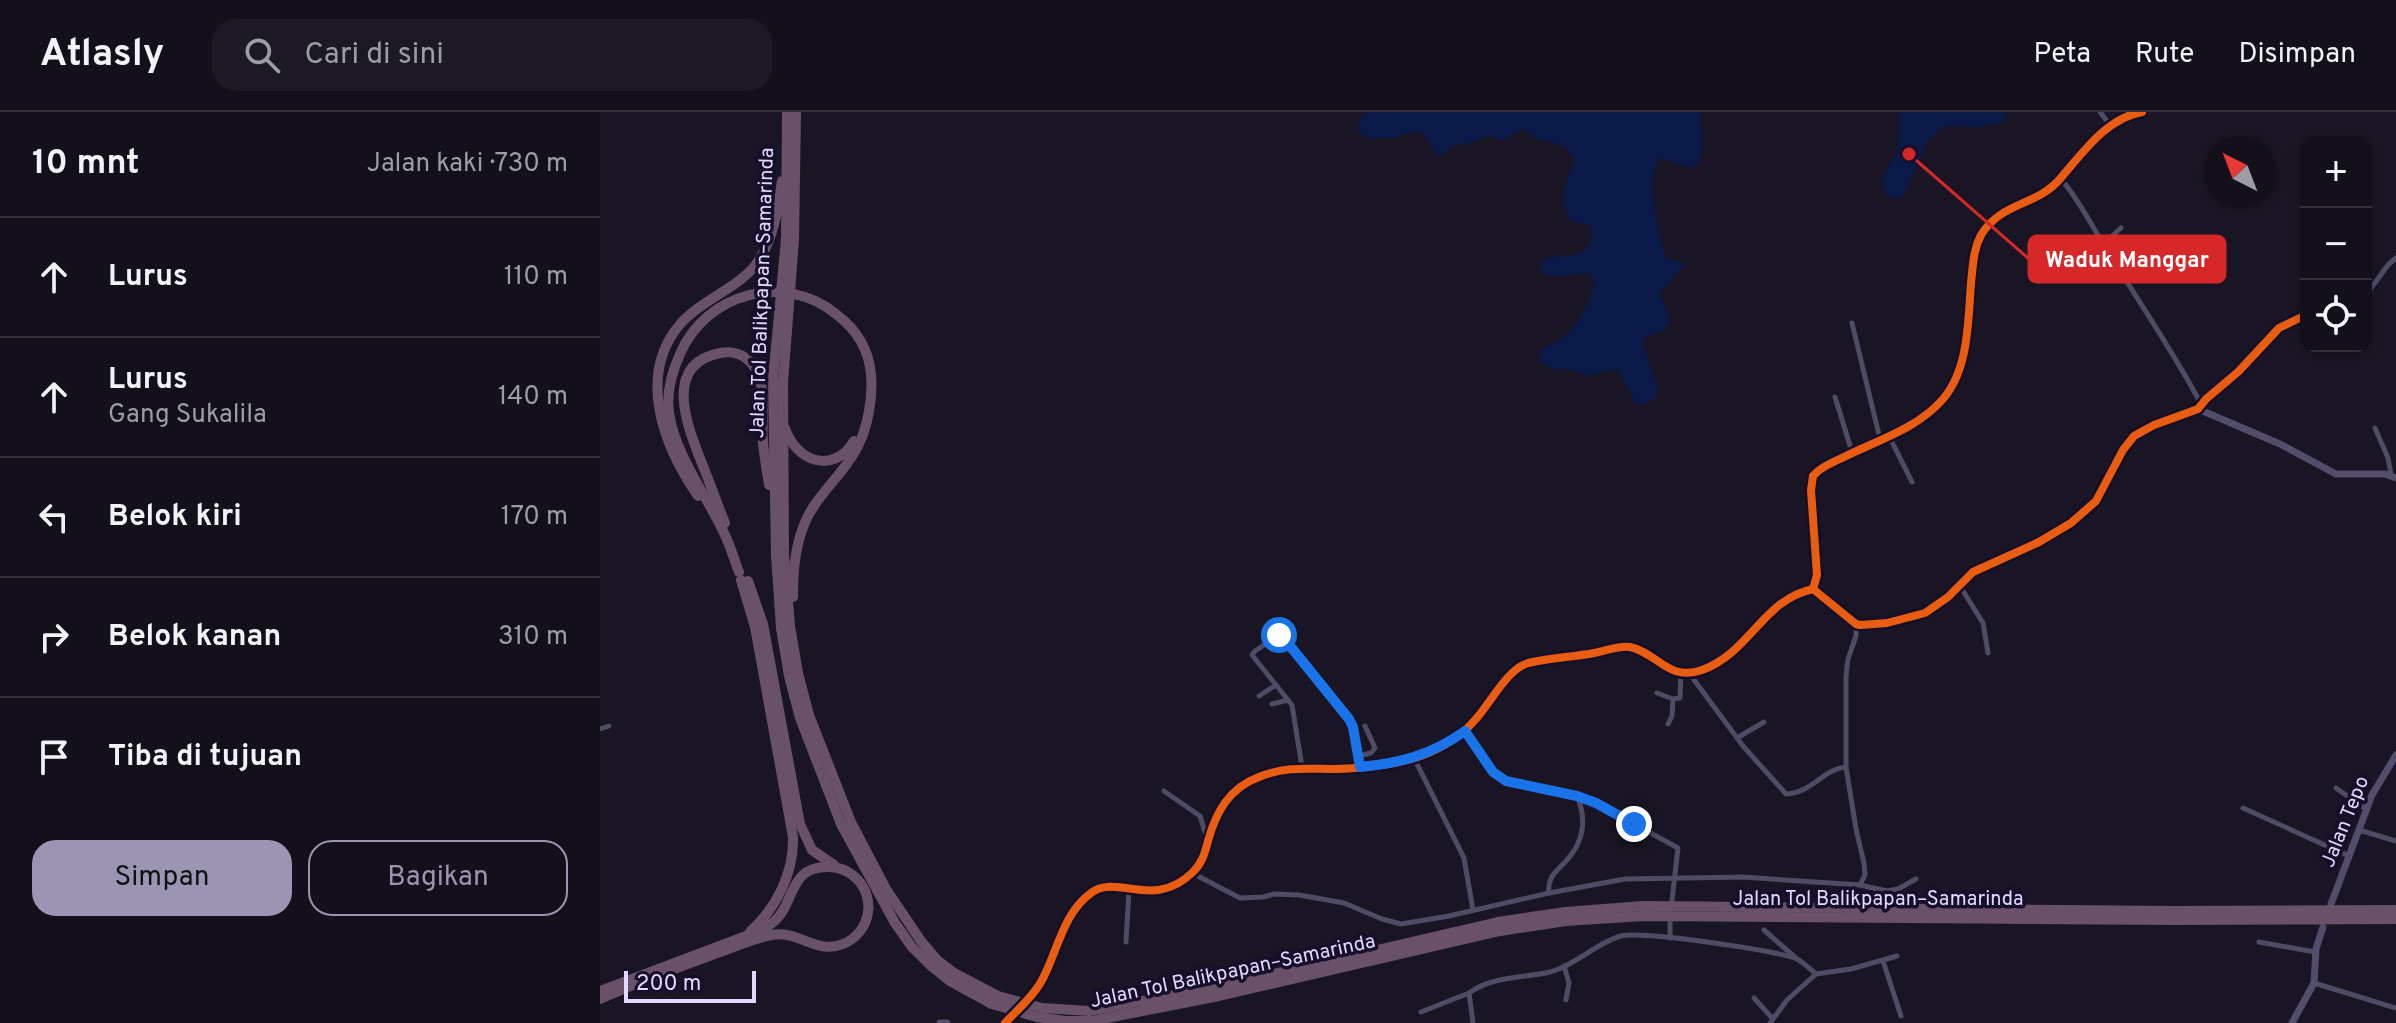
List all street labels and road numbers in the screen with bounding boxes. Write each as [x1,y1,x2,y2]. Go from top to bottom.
street label: Jalan Tol Balikpapan–Samarinda [745,147,781,439]
street label: Jalan Tepo [2316,773,2376,871]
street label: Jalan Tol Balikpapan–Samarinda [1732,887,2024,913]
street label: Jalan Tol Balikpapan–Samarinda [1088,929,1378,1015]

